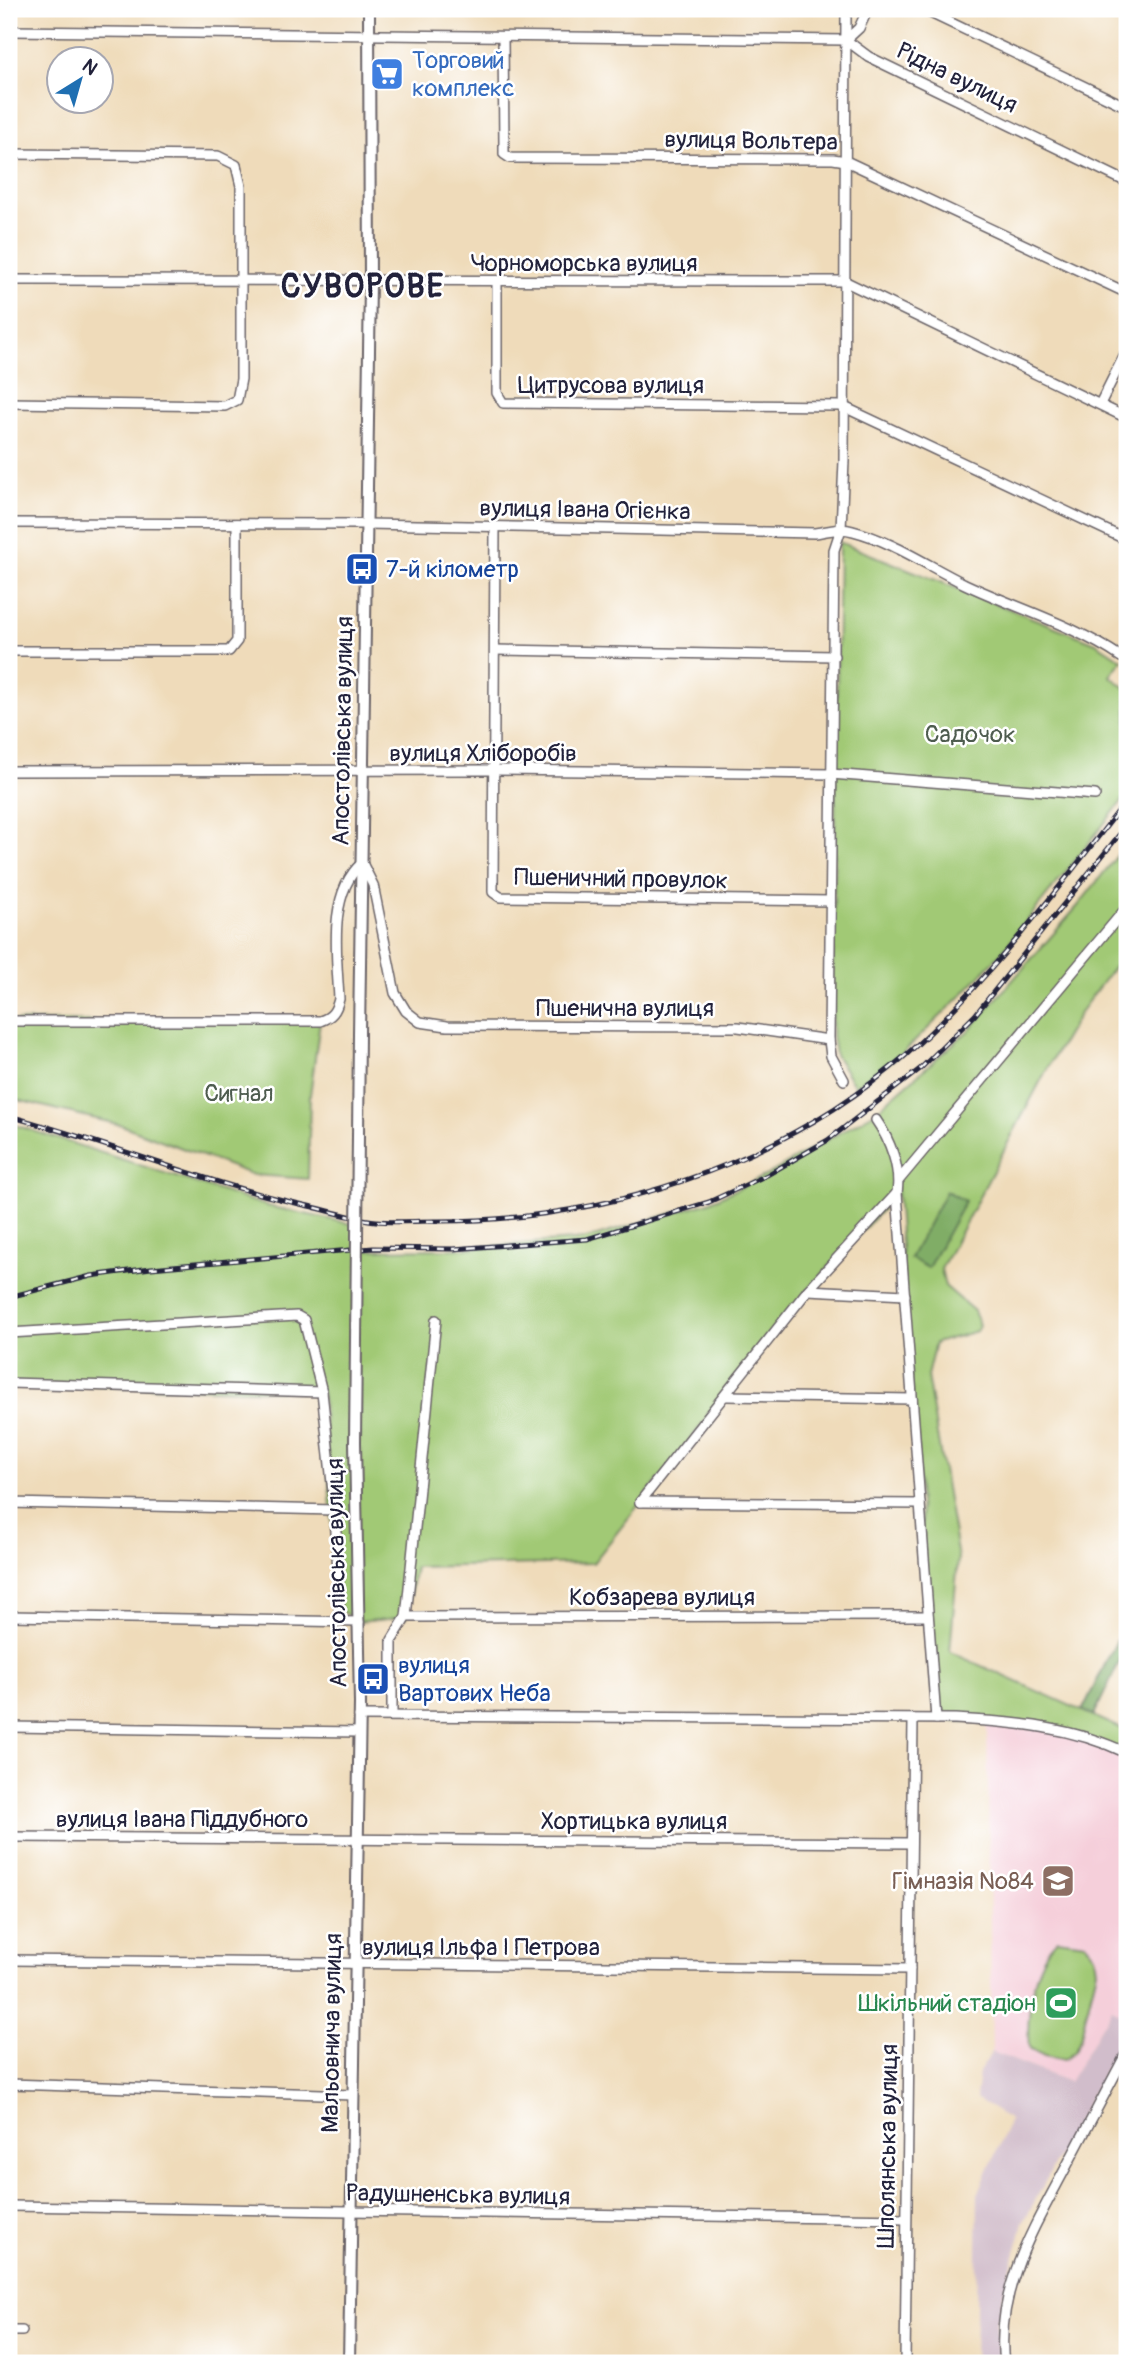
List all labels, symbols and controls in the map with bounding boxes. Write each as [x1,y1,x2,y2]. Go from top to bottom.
street label: Рідна вулиця [892,36,1022,120]
north arrow [46,46,116,116]
place label: Торговий комплекс [412,46,514,103]
text: N [77,54,102,81]
supermarket icon: Торговий комплекс [368,55,406,93]
street label: вулиця Вольтера [664,125,838,157]
street label: Чорноморська вулиця [470,249,698,278]
district label: СУВОРОВЕ [281,267,445,307]
street label: Цитрусова вулиця [518,371,704,400]
street label: вулиця Івана Огієнка [479,494,691,526]
bus stop icon: 7-й кілометр [343,550,381,588]
place label: 7-й кілометр [386,555,519,584]
street label: Апостолівська вулиця [326,616,360,846]
park label: Садочок [925,720,1015,749]
street label: вулиця Хліборобів [389,739,577,768]
street label: Пшеничний провулок [514,863,728,895]
street label: Пшенична вулиця [536,994,714,1023]
park label: Сигнал [204,1079,274,1108]
street label: Апостолівська вулиця [320,1458,354,1688]
street label: Кобзарева вулиця [569,1583,755,1612]
place label: вулиця Вартових Неба [398,1651,551,1708]
bus stop icon: вулиця Вартових Неба [354,1660,392,1698]
street label: вулиця Івана Піддубного [56,1805,308,1834]
street label: Хортицька вулиця [541,1807,727,1836]
school or university icon: Гімназія №84 [1039,1862,1077,1900]
place label: Гімназія №84 [892,1867,1034,1896]
street label: Мальовнича вулиця [316,1933,348,2133]
street label: вулиця Ільфа І Петрова [362,1933,600,1962]
sports icon: Шкільний стадіон [1042,1984,1080,2022]
place label: Шкільний стадіон [858,1989,1036,2018]
street label: Шполянська вулиця [872,2044,904,2248]
street label: Радушненська вулиця [346,2179,570,2211]

